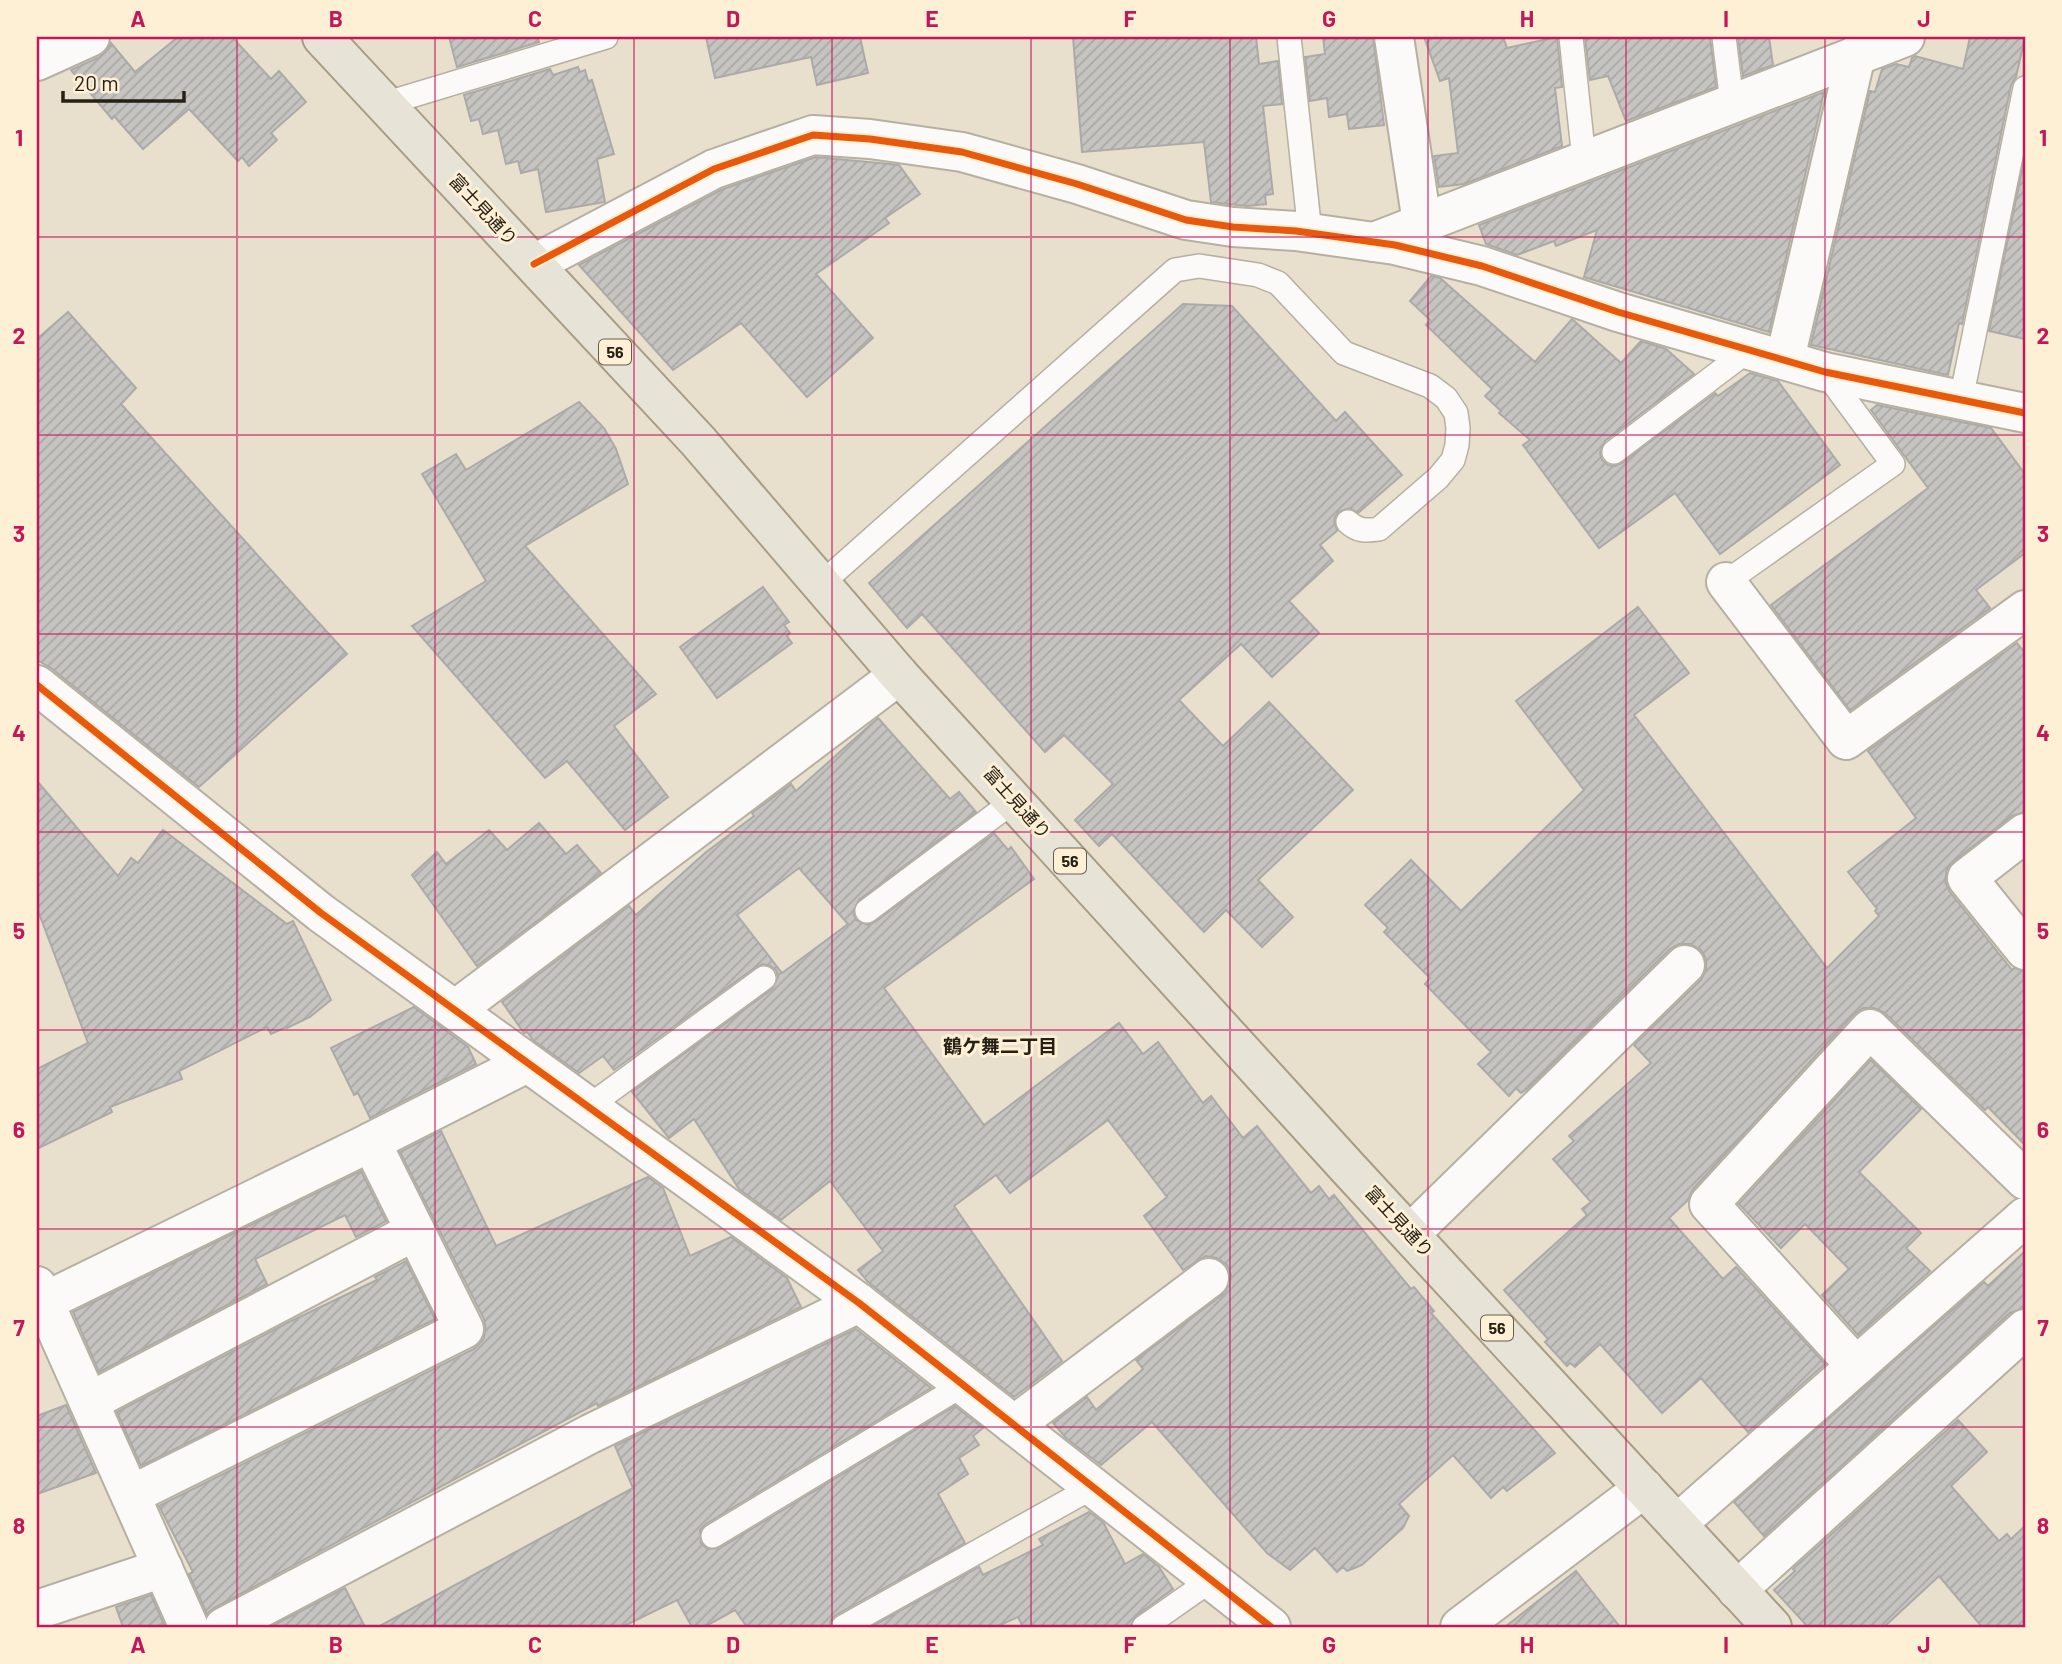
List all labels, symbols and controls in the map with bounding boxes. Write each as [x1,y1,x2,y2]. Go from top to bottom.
text: A [130,4,146,32]
text: B [329,4,343,32]
text: C [528,4,542,32]
text: D [726,4,740,32]
text: E [925,4,939,32]
text: F [1124,4,1137,32]
text: G [1322,4,1336,32]
text: H [1520,4,1534,32]
text: I [1723,4,1729,32]
text: J [1917,4,1931,32]
scale bar [63,60,184,104]
text: 20 m [74,70,119,95]
text: 1 [15,123,23,151]
text: 1 [2039,123,2047,151]
street label: 富士見通り [445,169,522,250]
text: 2 [13,321,25,349]
text: 2 [2037,321,2049,349]
road number: 56 [599,340,631,364]
text: 3 [13,519,25,547]
text: 3 [2037,519,2049,547]
text: 4 [12,718,26,746]
text: 4 [2036,718,2050,746]
street label: 富士見通り [979,762,1056,843]
road number: 56 [1054,848,1086,874]
text: 5 [13,916,25,944]
text: 5 [2037,916,2049,944]
district label: 鶴ケ舞二丁目 [943,1034,1057,1057]
text: 6 [13,1115,25,1143]
text: 6 [2037,1115,2049,1143]
street label: 富士見通り [1361,1181,1438,1262]
text: 7 [13,1313,25,1341]
text: 7 [2037,1313,2049,1341]
road number: 56 [1481,1316,1513,1340]
text: 8 [13,1511,25,1539]
text: 8 [2037,1511,2049,1539]
text: A [130,1630,146,1658]
text: B [329,1630,343,1658]
text: C [528,1630,542,1658]
text: D [726,1630,740,1658]
text: E [925,1630,939,1658]
text: F [1124,1630,1137,1658]
text: G [1322,1630,1336,1658]
text: H [1520,1630,1534,1658]
text: I [1723,1630,1729,1658]
text: J [1917,1630,1931,1658]

